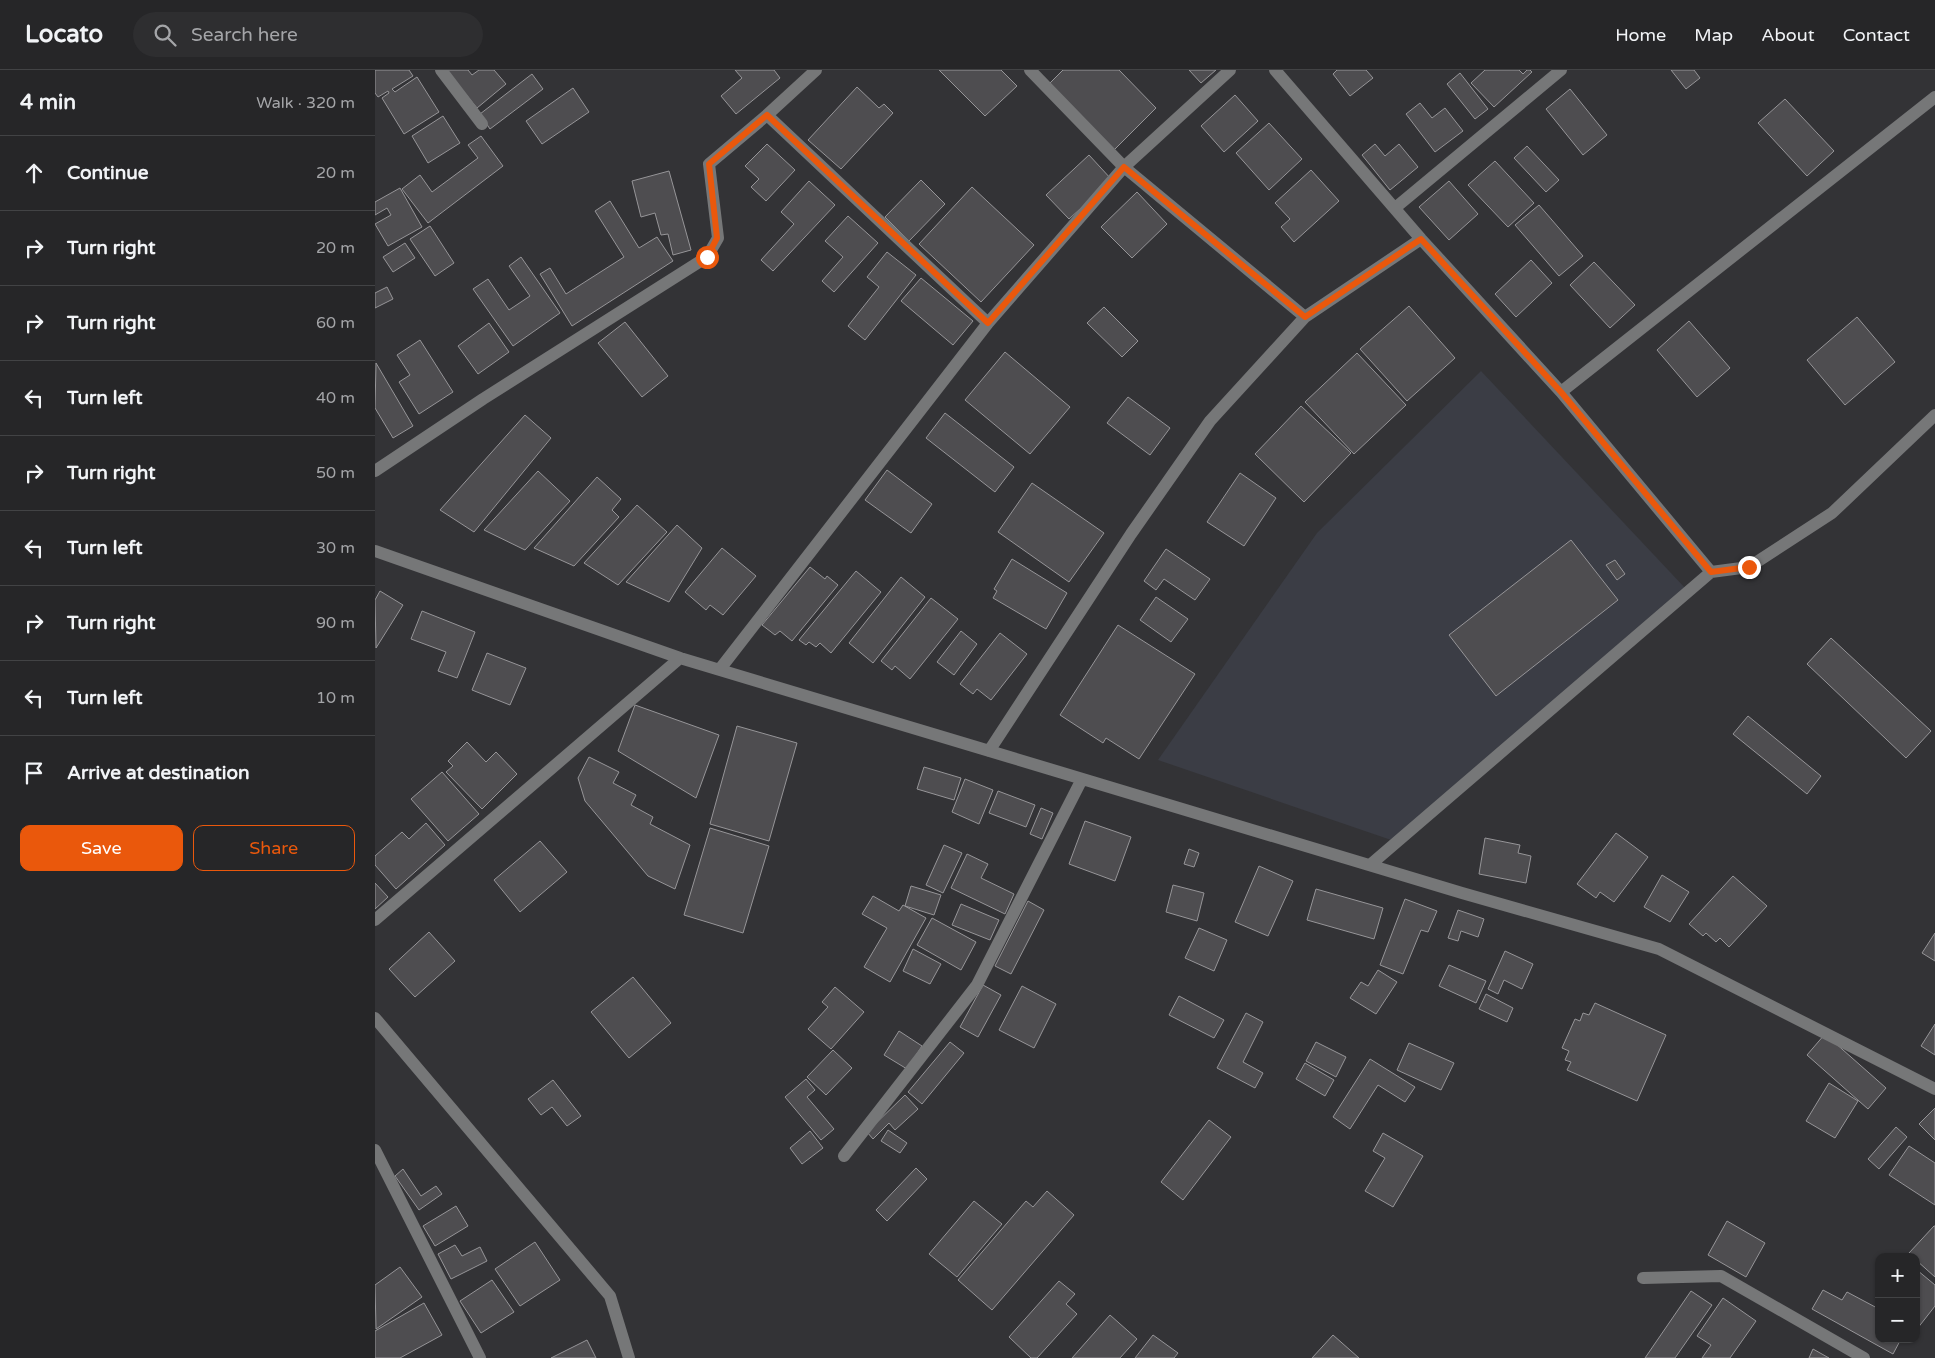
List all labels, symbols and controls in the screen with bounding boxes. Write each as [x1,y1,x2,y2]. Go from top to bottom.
search box [133,12,483,57]
text: Locato [25,20,103,49]
icon: search [151,21,179,49]
text: Search here [191,24,298,46]
text: Home [1615,24,1666,46]
text: Map [1694,24,1733,46]
text: About [1761,24,1815,46]
text: Contact [1843,24,1910,46]
text: 4 min [20,90,76,115]
text: Walk · 320 m [256,93,355,113]
icon: ahead [20,159,48,187]
text: Continue [67,162,149,184]
text: 20 m [316,163,355,183]
icon: right [20,234,48,262]
text: Turn right [67,237,155,259]
text: 20 m [316,238,355,258]
route start [696,246,719,269]
icon: right [20,309,48,337]
text: Turn right [67,312,155,334]
text: 60 m [316,313,355,333]
icon: left [20,384,48,412]
text: Turn left [67,387,143,409]
text: 40 m [316,388,355,408]
icon: right [20,459,48,487]
text: Turn right [67,462,155,484]
text: 50 m [316,463,355,483]
icon: left [20,534,48,562]
text: Turn left [67,537,143,559]
text: 30 m [316,538,355,558]
route end [1738,556,1761,579]
icon: right [20,609,48,637]
text: Turn right [67,612,155,634]
text: 90 m [316,613,355,633]
icon: left [20,684,48,712]
text: Turn left [67,687,143,709]
text: 10 m [316,688,355,708]
icon: arrive [20,759,48,787]
text: Arrive at destination [67,762,250,784]
button: Save [20,825,183,871]
button: Share [193,825,355,871]
map controls [1875,1253,1920,1343]
button: + [1875,1253,1920,1298]
button: − [1875,1298,1920,1343]

